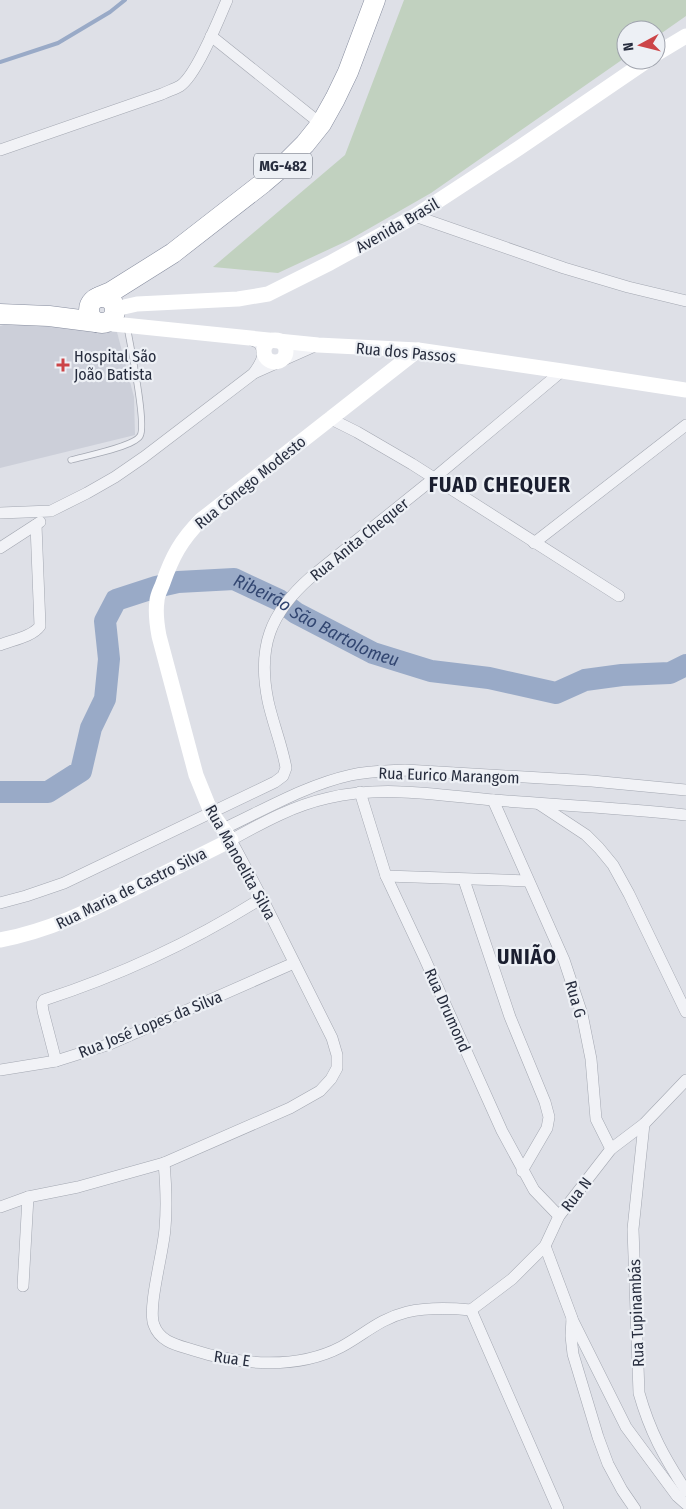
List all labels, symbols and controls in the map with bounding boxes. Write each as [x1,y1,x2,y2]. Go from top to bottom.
north arrow [616,20,666,70]
text: N [620,41,638,52]
road number: MG-482 [254,154,312,178]
street label: Avenida Brasil [352,194,442,257]
street label: Rua dos Passos [355,339,457,366]
place label: Hospital São João Batista [74,347,156,384]
marker: Hospital São João Batista [56,358,70,372]
street label: Rua Cônego Modesto [191,432,310,533]
district label: FUAD CHEQUER [429,472,571,498]
street label: Rua Anita Chequer [306,494,413,585]
water label: Ribeirão São Bartolomeu [230,569,402,671]
street label: Rua Eurico Marangom [378,764,520,787]
street label: Rua Manoelita Silva [201,801,280,923]
street label: Rua Maria de Castro Silva [53,844,210,933]
district label: UNIÃO [497,944,557,970]
street label: Rua Drumond [421,965,474,1055]
street label: Rua G [561,978,590,1020]
street label: Rua José Lopes da Silva [76,987,225,1062]
street label: Rua N [557,1173,596,1215]
street label: Rua Tupinambás [625,1259,648,1367]
street label: Rua E [213,1347,251,1370]

